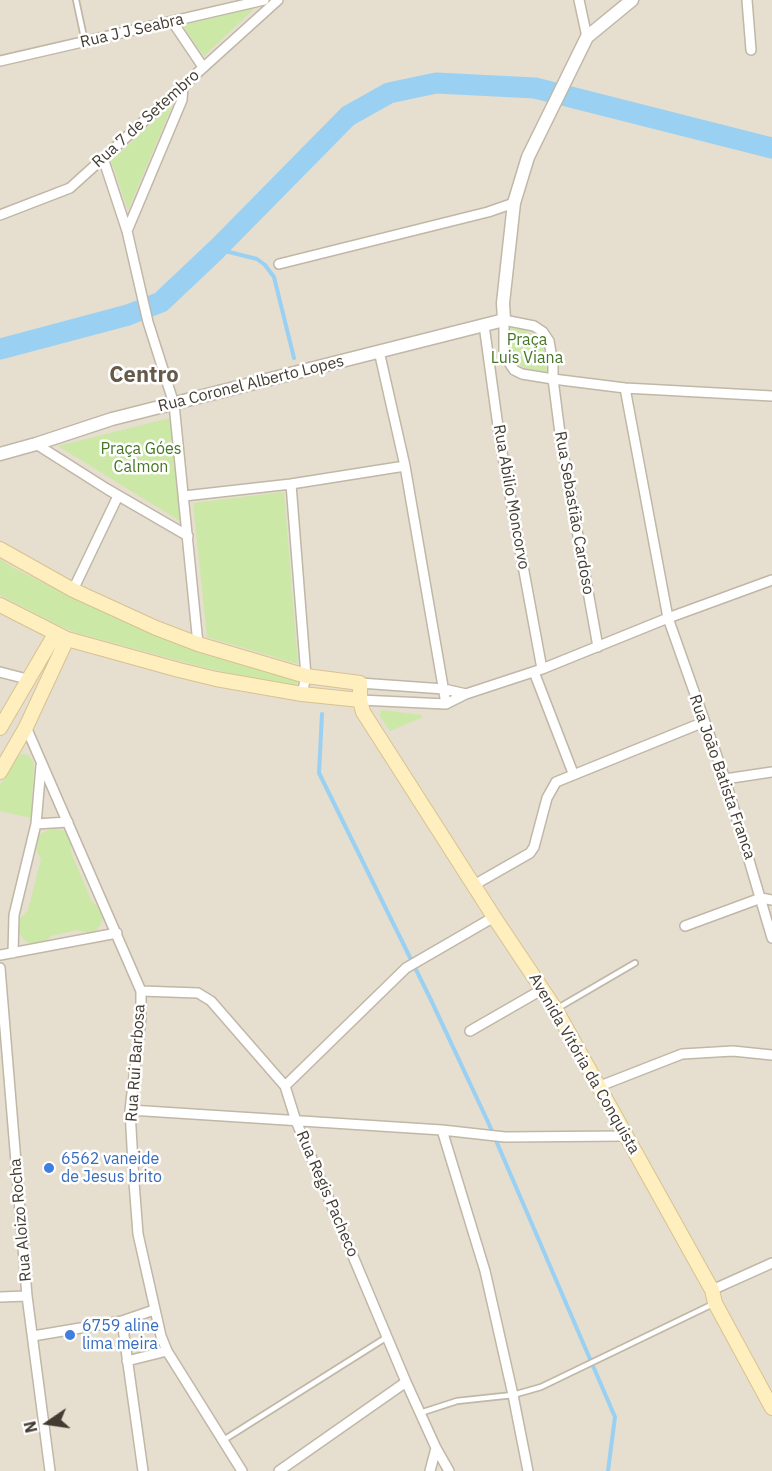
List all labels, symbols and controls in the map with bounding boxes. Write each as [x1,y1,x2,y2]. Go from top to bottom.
street label: Rua J J Seabra [78,10,186,52]
street label: Rua 7 de Setembro [89,66,203,172]
park label: Praça Luis Viana [491,330,563,368]
street label: Rua Coronel Alberto Lopes [156,352,346,416]
district label: Centro [109,363,179,389]
street label: Rua Abilio Moncorvo [489,423,533,571]
street label: Rua Sebastião Cardoso [550,430,598,596]
park label: Praça Góes Calmon [101,439,181,477]
street label: Rua João Batista Franca [685,692,759,862]
street label: Avenida Vitória da Conquista [524,970,644,1158]
street label: Rua Rui Barbosa [122,1003,150,1123]
street label: Rua Regis Pacheco [292,1128,362,1260]
place label: 6562 vaneide de Jesus brito [61,1149,162,1187]
street label: Rua Aloizo Rocha [6,1157,36,1283]
marker: 6562 vaneide de Jesus brito [42,1161,56,1175]
place label: 6759 aline lima meira [82,1316,159,1354]
marker: 6759 aline lima meira [63,1328,77,1342]
north arrow [18,1393,78,1453]
text: N [19,1419,42,1435]

